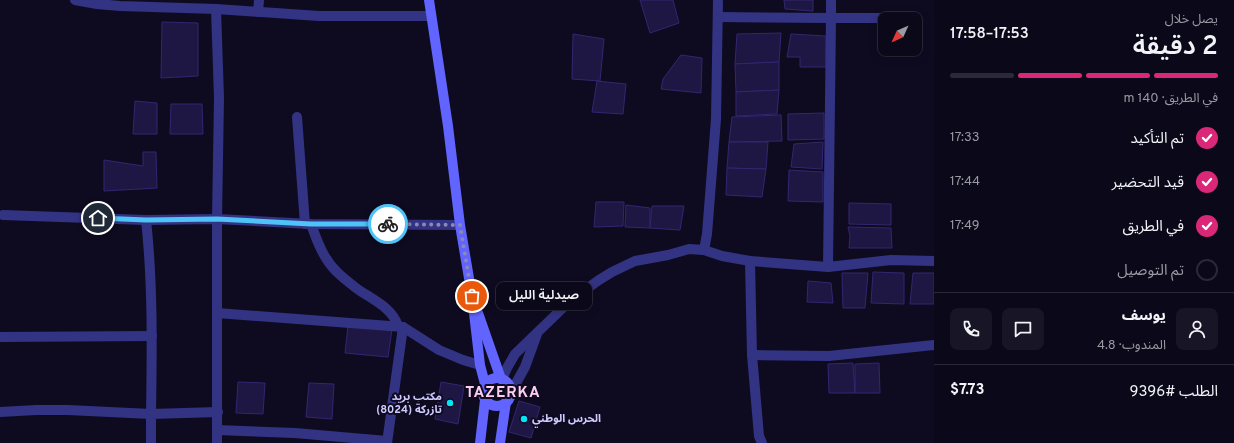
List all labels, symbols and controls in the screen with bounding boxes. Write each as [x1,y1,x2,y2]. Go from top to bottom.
north arrow [878,12,922,56]
map controls [878,12,922,56]
text: يصل خلال [1165,12,1218,28]
text: 17:53–17:58 [950,25,1029,44]
text: 2 دقيقة [1133,31,1218,64]
text: في الطريق · 140 m [1124,91,1218,107]
icon: check [1196,127,1218,149]
text: 17:33 [950,130,980,146]
text: تم التأكيد [1130,130,1184,149]
icon: check [1196,171,1218,193]
text: 17:44 [950,174,980,190]
text: قيد التحضير [1112,174,1184,193]
pin [81,201,115,235]
courier [368,204,408,244]
icon: home [87,207,109,229]
icon: bike [377,213,399,235]
icon: check [1196,215,1218,237]
text: 17:49 [950,218,980,234]
text: في الطريق [1123,218,1184,237]
text: تم التوصيل [1117,262,1184,281]
pin [455,279,489,313]
callout: صيدلية الليل [496,282,592,310]
icon: bag [461,285,483,307]
text: صيدلية الليل [509,288,579,304]
text: يوسف [1122,307,1166,326]
button: phone [950,308,992,350]
button: chat [1002,308,1044,350]
button: person [1176,308,1218,350]
text: المندوب · 4.8 [1097,338,1166,354]
text: $7.73 [950,381,984,400]
text: الطلب #9396 [1130,383,1218,402]
district label: TAZERKA [465,384,541,403]
place label: مكتب بريد تازركة (8024) [376,390,442,417]
marker: مكتب بريد تازركة (8024) [445,398,455,408]
place label: الحرس الوطني [532,412,601,428]
marker: الحرس الوطني [519,414,529,424]

